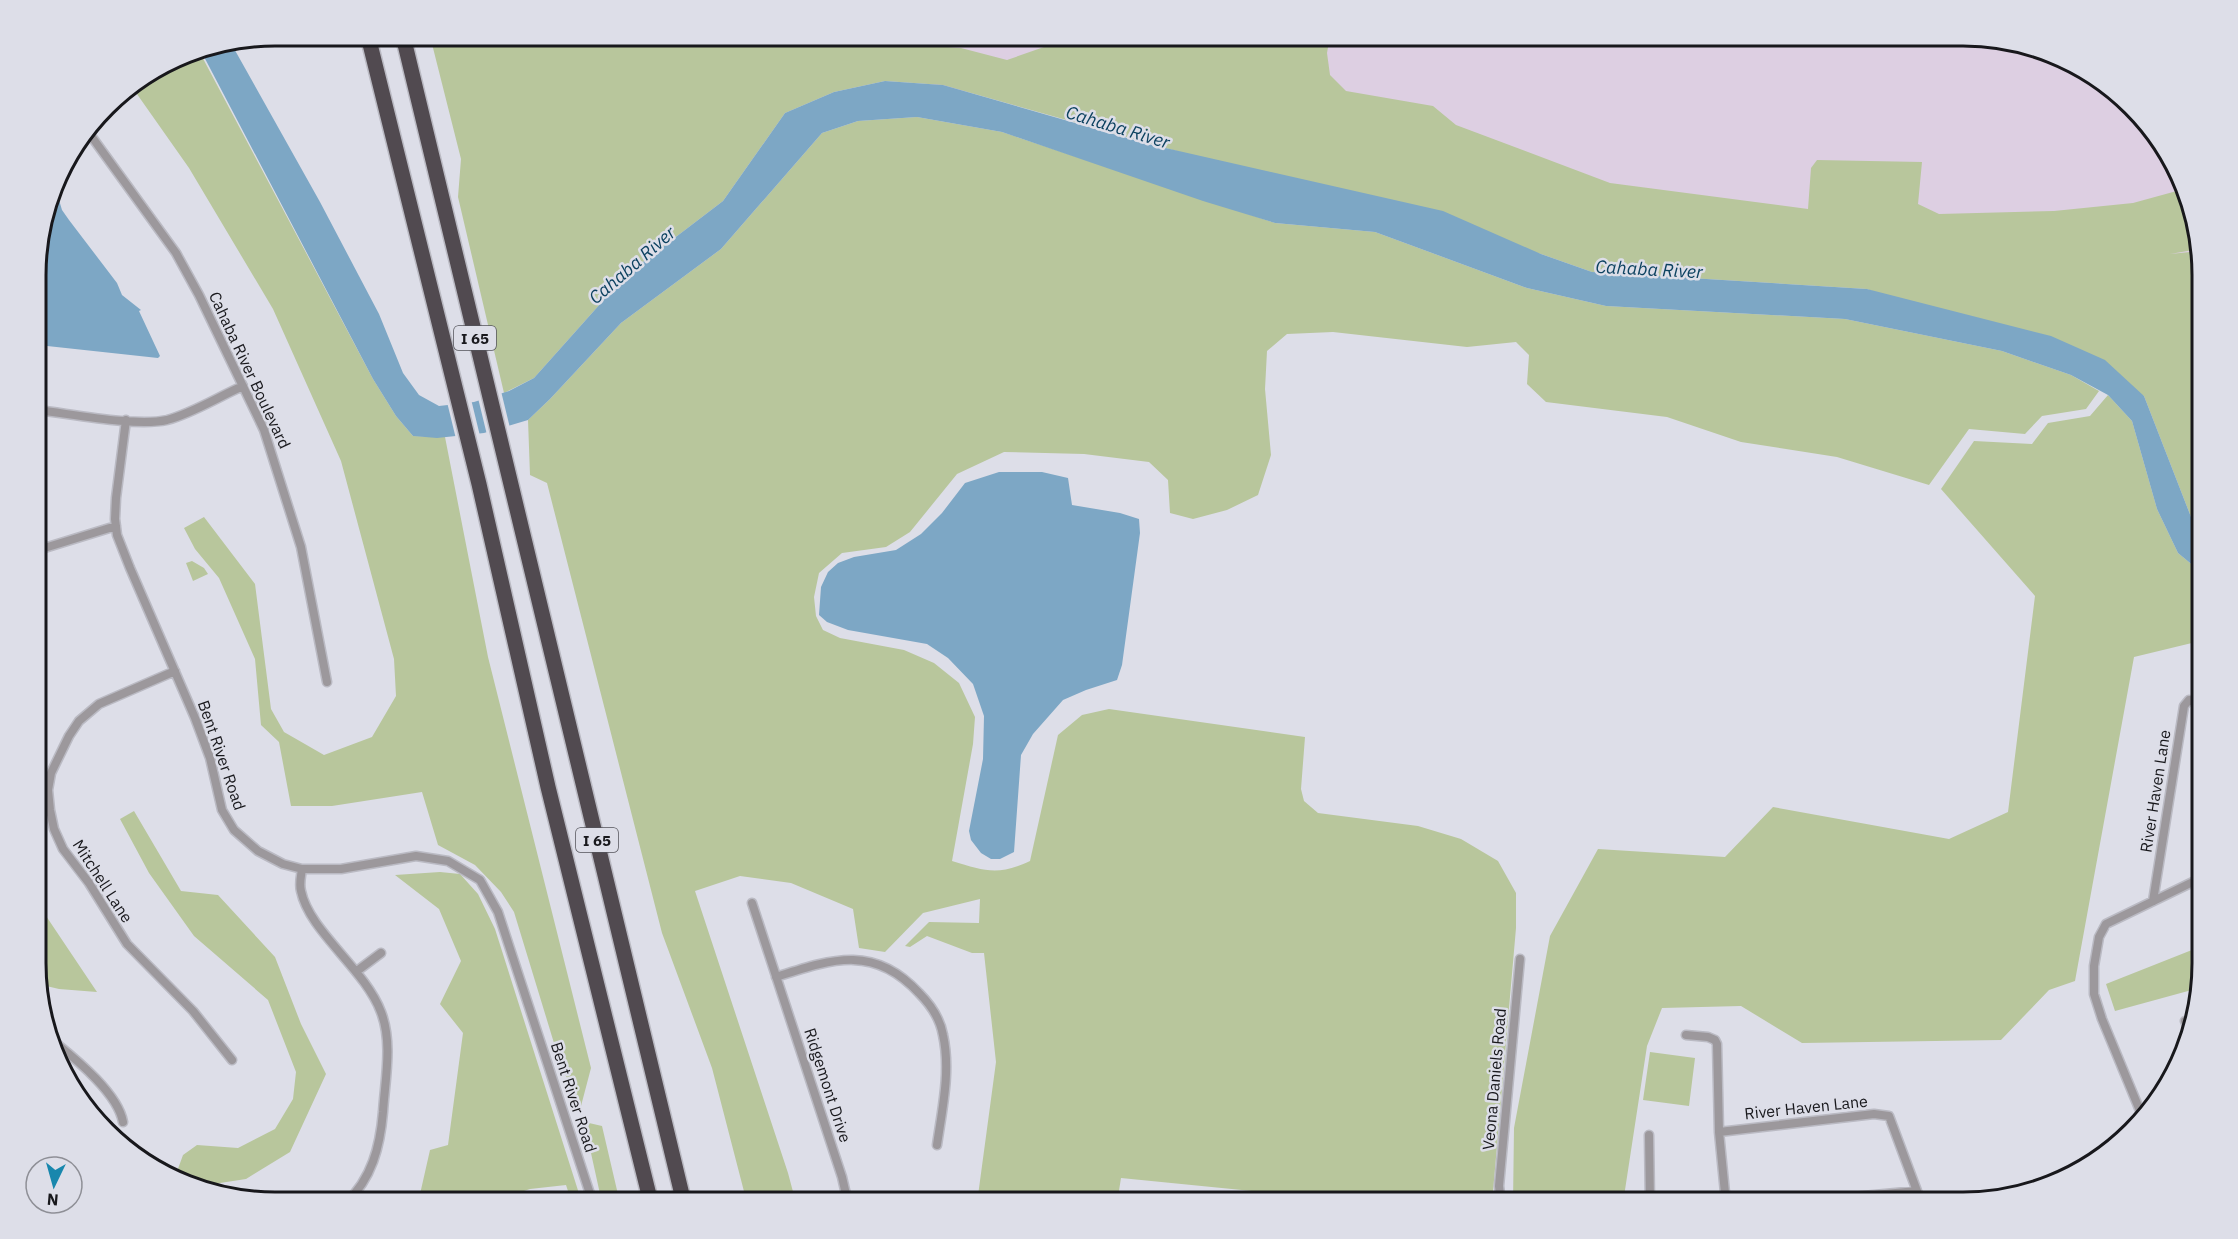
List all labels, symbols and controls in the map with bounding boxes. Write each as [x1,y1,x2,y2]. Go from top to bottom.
water label: Cahaba River [1063,100,1173,154]
water label: Cahaba River [584,221,680,309]
water label: Cahaba River [1595,255,1704,283]
street label: Cahaba River Boulevard [205,288,295,452]
road number: I 65 [454,326,496,350]
street label: Bent River Road [194,697,250,813]
street label: River Haven Lane [2135,728,2175,854]
road number: I 65 [576,828,618,852]
street label: Mitchell Lane [69,836,137,927]
street label: Veona Daniels Road [1478,1007,1510,1151]
street label: Ridgemont Drive [800,1025,856,1145]
street label: Bent River Road [547,1039,601,1155]
street label: River Haven Lane [1743,1091,1869,1123]
north arrow [24,1155,84,1215]
text: N [46,1189,59,1210]

